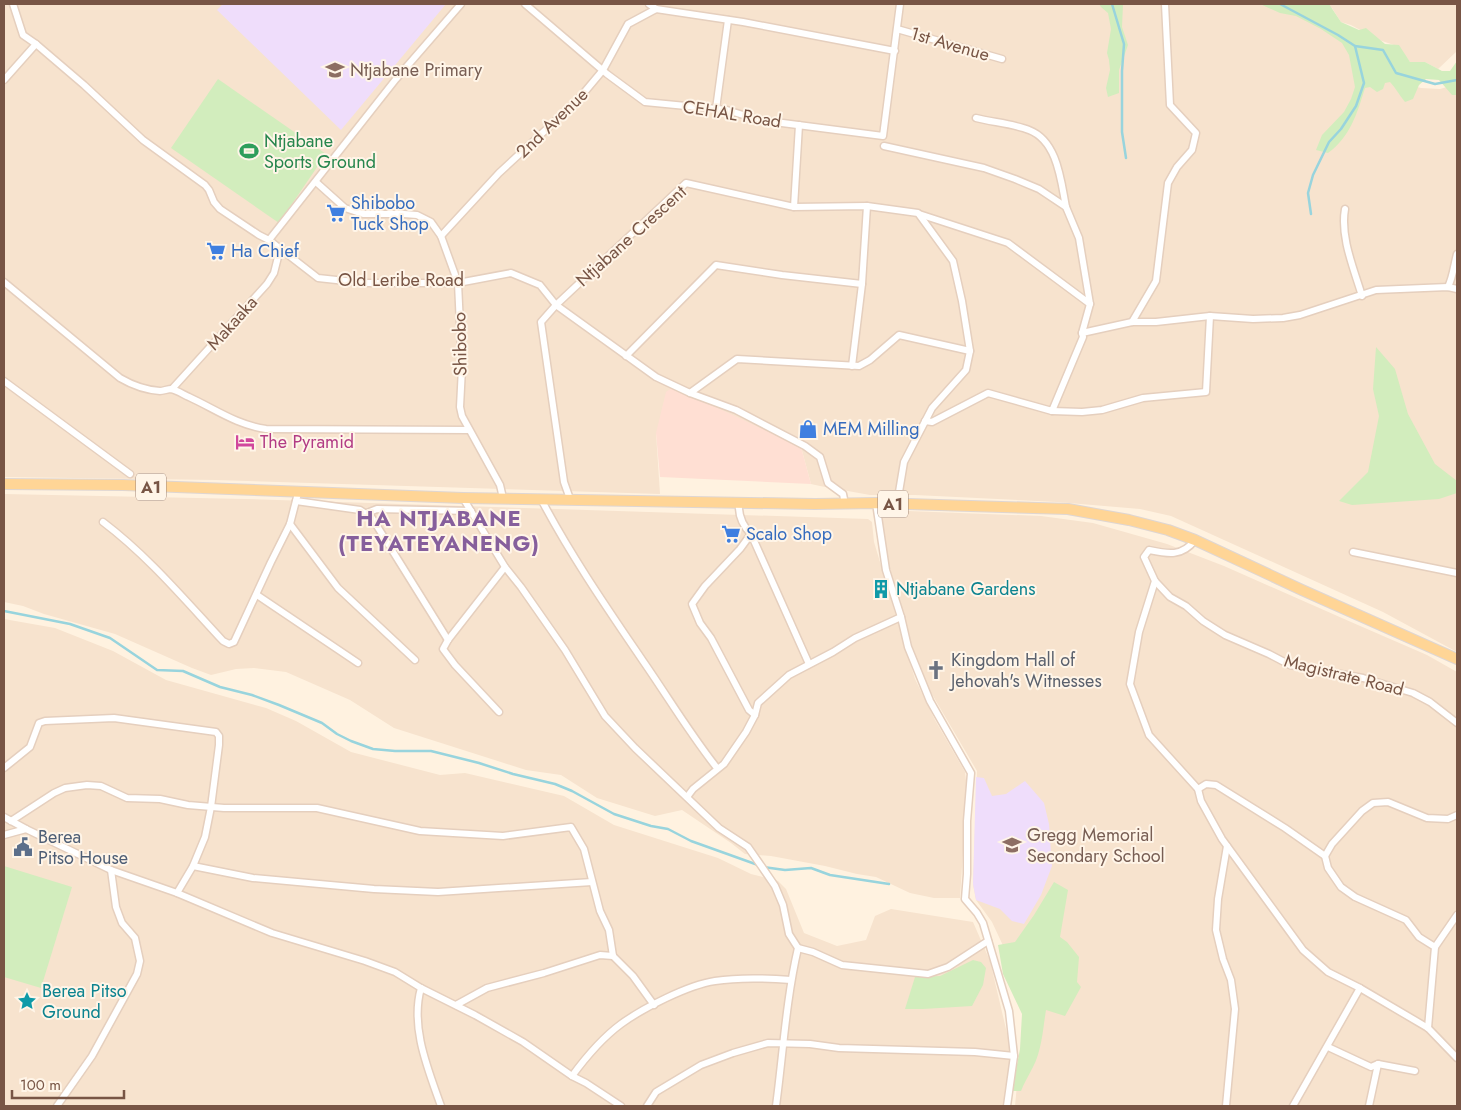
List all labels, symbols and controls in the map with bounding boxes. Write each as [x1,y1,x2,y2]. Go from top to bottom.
street label: 1st Avenue [907,20,993,68]
place label: Ntjabane Primary [350,57,482,83]
school or university icon: Ntjabane Primary [324,59,346,81]
street label: 2nd Avenue [510,82,594,164]
street label: CEHAL Road [681,93,783,135]
place label: Ntjabane Sports Ground [264,128,376,175]
sports icon: Ntjabane Sports Ground [238,140,260,162]
street label: Ntjabane Crescent [570,179,693,293]
place label: Shibobo Tuck Shop [351,190,429,237]
supermarket icon: Shibobo Tuck Shop [325,202,347,224]
place label: Ha Chief [231,238,300,264]
supermarket icon: Ha Chief [205,240,227,262]
street label: Old Leribe Road [338,267,464,293]
street label: Makaaka [201,290,263,356]
street label: Shibobo [446,312,474,376]
place label: MEM Milling [823,416,919,442]
shop icon: MEM Milling [797,418,819,440]
place label: The Pyramid [260,429,354,455]
hotel icon: The Pyramid [234,431,256,453]
road number: A1 [136,474,166,501]
road number: A1 [878,490,908,518]
district label: HA NTJABANE (TEYATEYANENG) [338,502,540,559]
place label: Scalo Shop [746,521,832,547]
supermarket icon: Scalo Shop [720,523,742,545]
place label: Ntjabane Gardens [896,576,1035,602]
building icon: Ntjabane Gardens [870,578,892,600]
place label: Kingdom Hall of Jehovah's Witnesses [949,647,1102,694]
street label: Magistrate Road [1281,648,1407,702]
church icon: Kingdom Hall of Jehovah's Witnesses [925,659,947,681]
place label: Gregg Memorial Secondary School [1027,822,1165,869]
place label: Berea Pitso House [38,824,128,871]
school or university icon: Gregg Memorial Secondary School [1001,834,1023,856]
public building icon: Berea Pitso House [12,836,34,858]
place label: Berea Pitso Ground [42,978,127,1025]
place icon: Berea Pitso Ground [16,990,38,1012]
scale bar [12,1068,125,1100]
text: 100 m [20,1074,61,1096]

